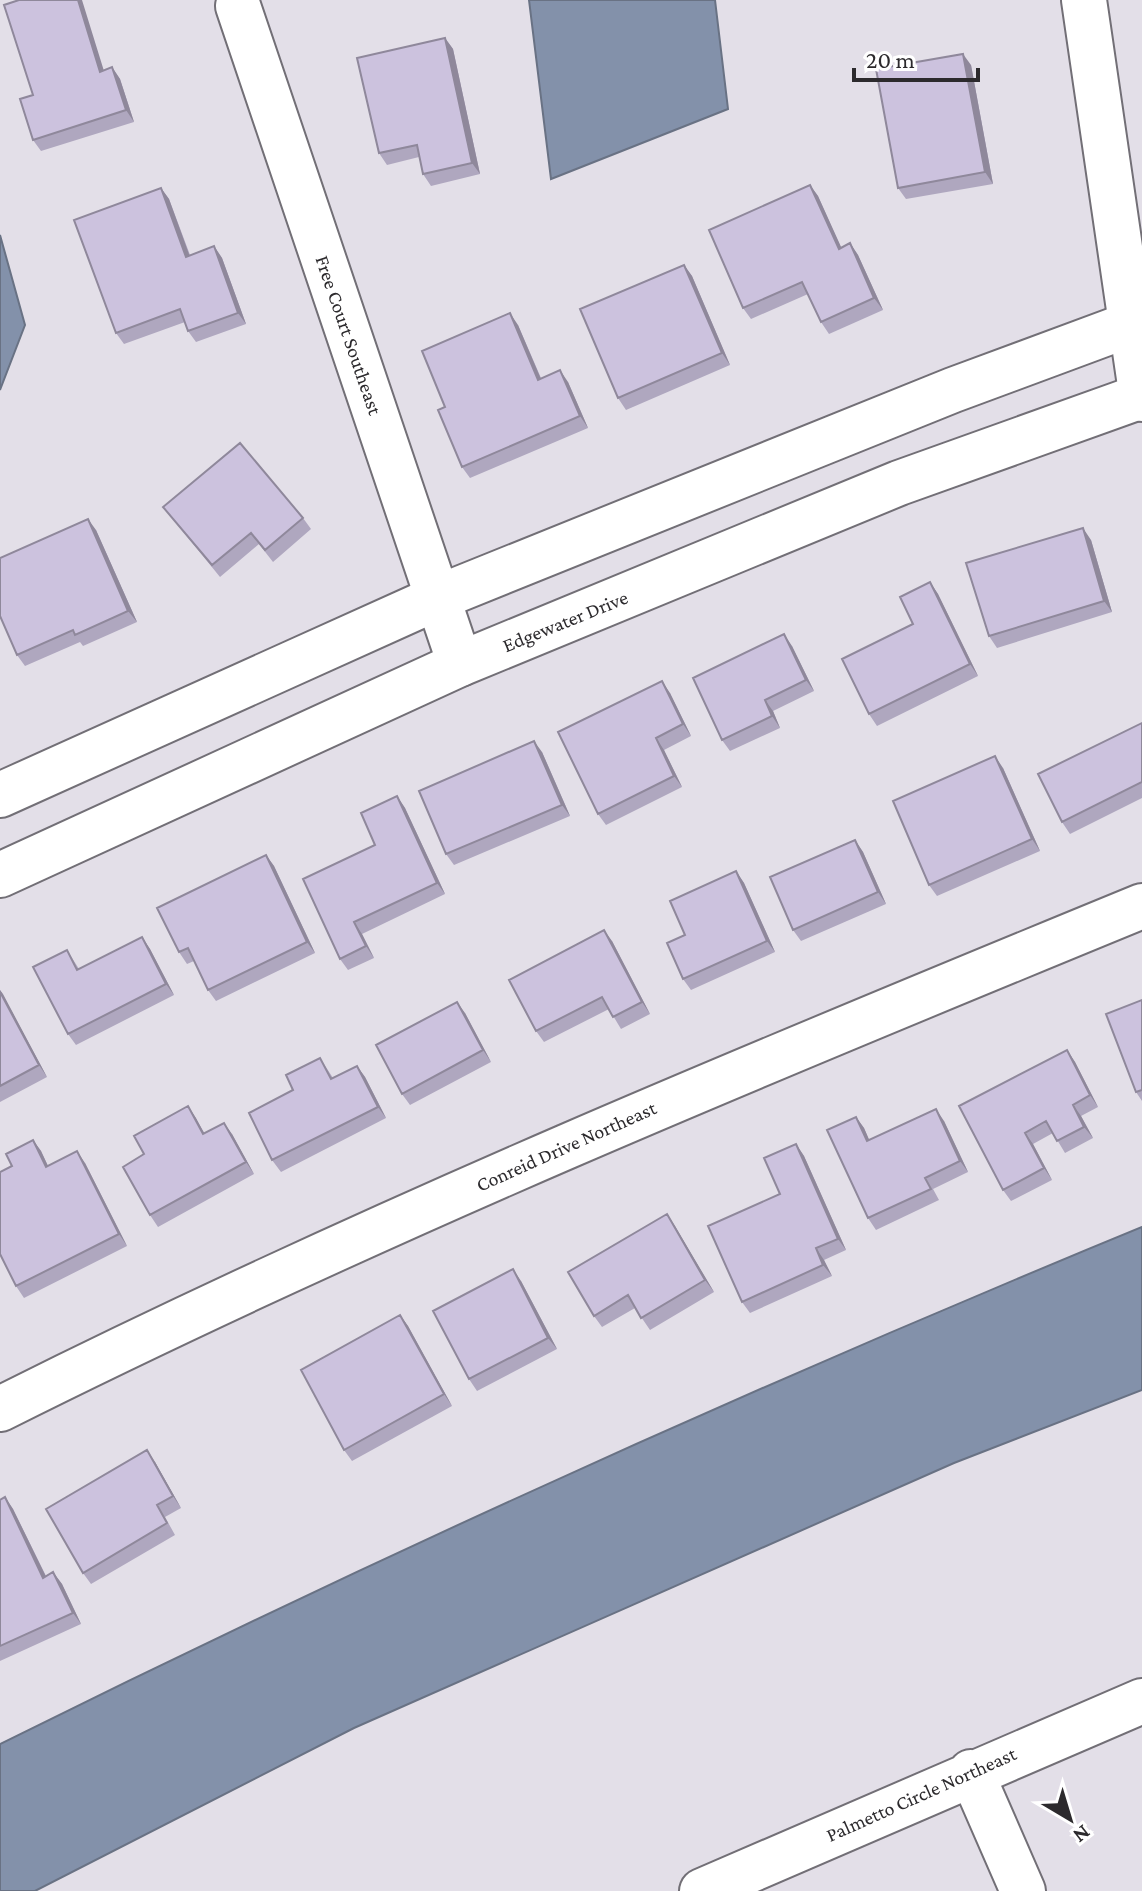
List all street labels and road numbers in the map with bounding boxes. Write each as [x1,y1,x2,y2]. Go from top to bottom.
street label: Free Court Southeast [311,252,387,418]
street label: Edgewater Drive [499,586,631,657]
street label: Conreid Drive Northeast [473,1096,660,1196]
street label: Palmetto Circle Northeast [823,1742,1020,1846]

